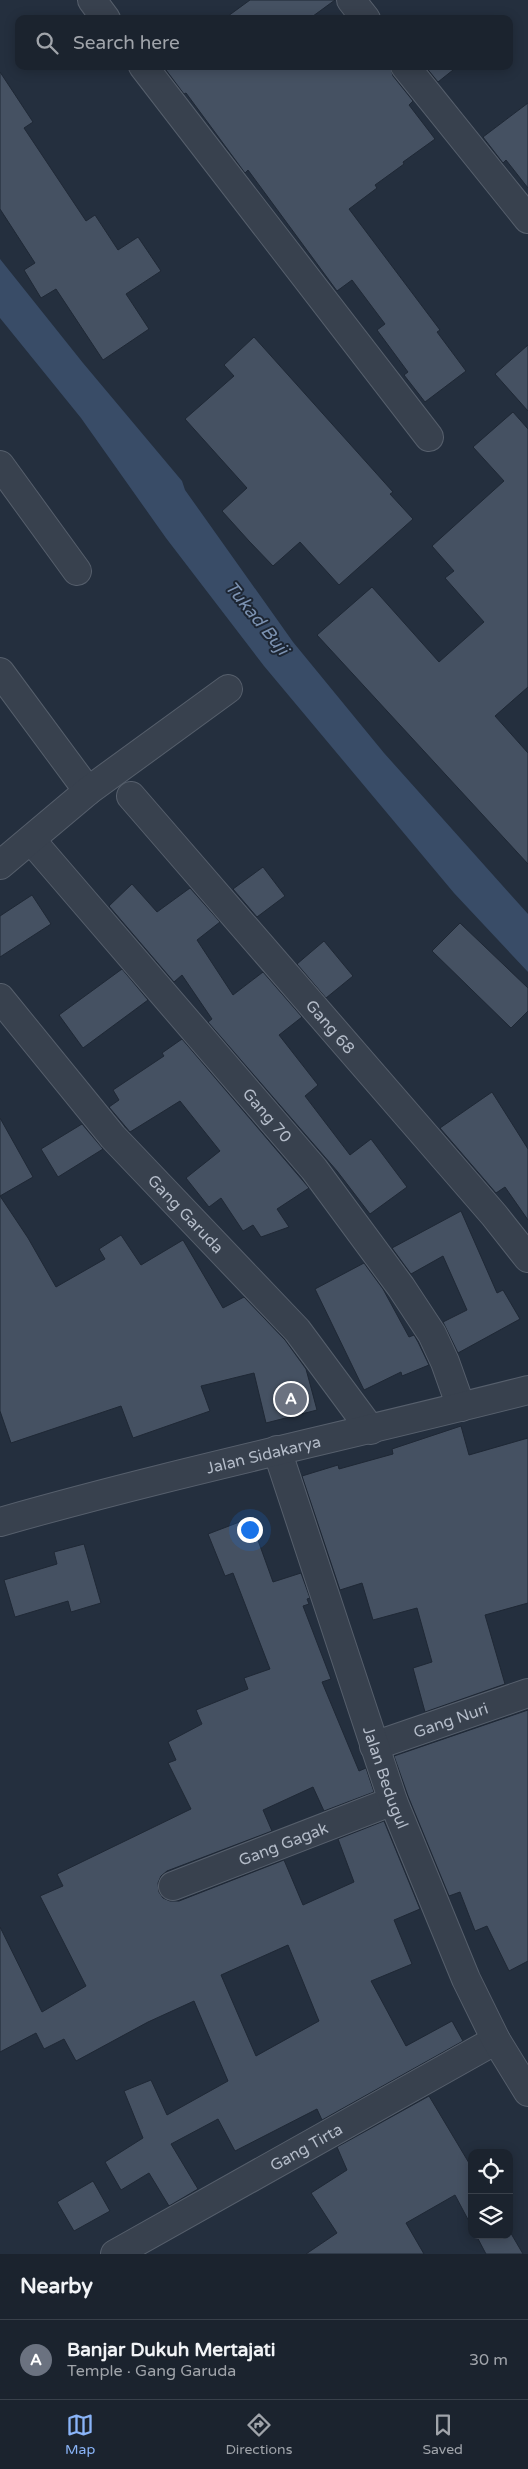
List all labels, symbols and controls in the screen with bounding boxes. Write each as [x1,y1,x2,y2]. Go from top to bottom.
search box [15,15,513,70]
icon: search [33,29,61,57]
text: Search here [73,32,180,54]
water label: Tukad Buji [220,576,295,661]
street label: Gang 68 [301,996,359,1058]
street label: Gang 70 [238,1084,296,1147]
street label: Gang Garuda [143,1171,228,1258]
pin: A [275,1380,307,1418]
street label: Jalan Sidakarya [204,1432,323,1479]
your location [237,1517,263,1543]
street label: Gang Nuri [411,1698,491,1743]
street label: Jalan Bedugul [358,1724,412,1832]
street label: Gang Gagak [236,1818,331,1871]
street label: Gang Tirta [267,2119,346,2176]
map controls [468,2149,513,2239]
button: locate [468,2149,513,2194]
button: layers [468,2194,513,2239]
text: Nearby [20,2274,93,2299]
text: Banjar Dukuh Mertajati [67,2339,276,2361]
text: A [30,2350,42,2370]
text: 30 m [469,2350,508,2370]
text: Temple · Gang Garuda [67,2361,236,2381]
tab: Map [65,2411,95,2458]
tab: Directions [225,2411,292,2458]
tab: Saved [422,2411,463,2458]

